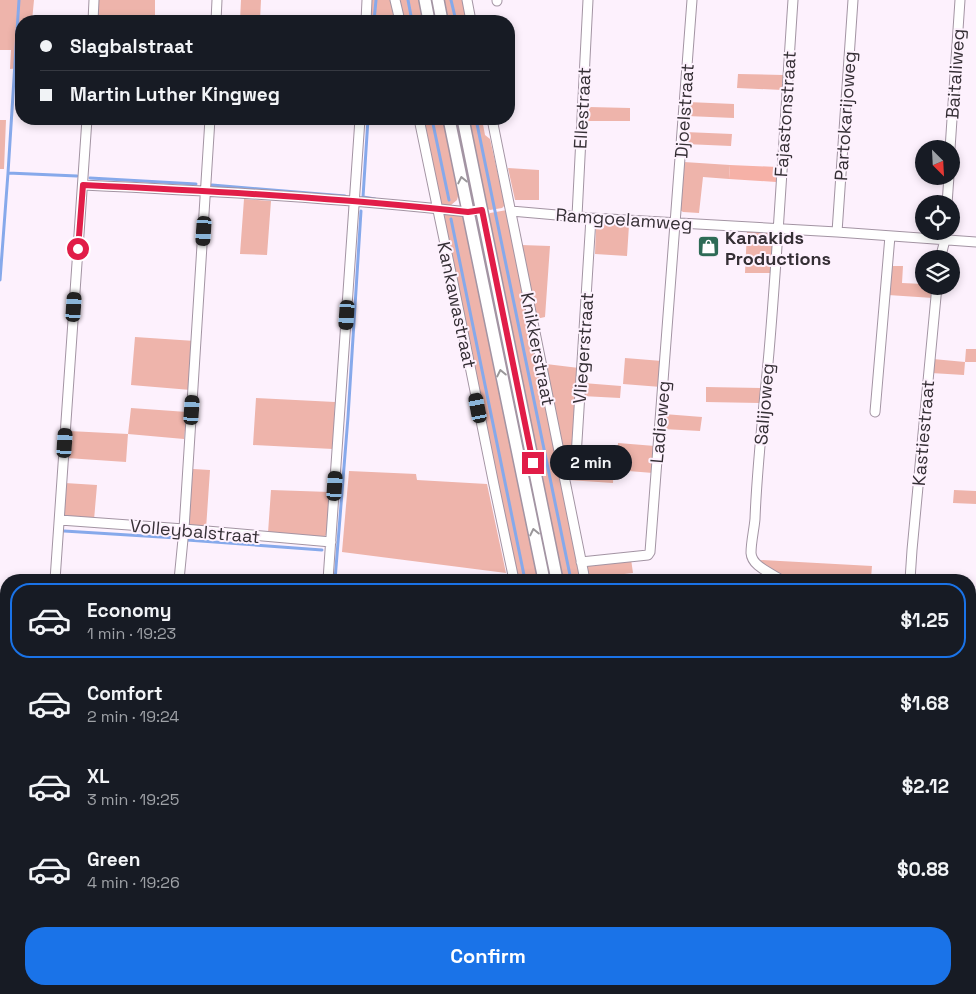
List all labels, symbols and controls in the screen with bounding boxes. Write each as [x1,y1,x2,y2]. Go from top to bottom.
street label: Baitaliweg [940,28,970,120]
text: Slagbalstraat [70,34,193,59]
street label: Fajastonstraat [769,50,801,178]
street label: Partokarijoweg [829,51,861,181]
street label: Djoelstraat [669,63,699,159]
street label: Ellestraat [568,66,596,150]
text: Martin Luther Kingweg [70,82,280,107]
north arrow [915,140,960,185]
map controls [915,140,960,295]
one-way arrow [457,175,467,184]
button: locate [915,195,960,240]
street label: Ramgoelamweg [555,203,693,235]
car [195,216,212,246]
place label: Kanakids Productions [725,226,831,270]
shop icon: Kanakids Productions [697,235,721,259]
route start [67,238,89,260]
street label: Kankawastraat [432,240,482,370]
button: layers [915,250,960,295]
street label: Knikkerstraat [516,290,560,408]
street label: Vliegerstraat [568,291,598,405]
car [65,292,82,322]
car [338,300,355,330]
street label: Salijoweg [749,362,779,446]
one-way arrow [497,369,507,377]
street label: Kastiestraat [907,379,939,487]
street label: Ladieweg [645,380,675,464]
car [467,392,488,424]
car [183,395,200,425]
car [56,428,73,458]
callout: 2 min [550,446,633,480]
route end [522,452,544,474]
text: 2 min [570,452,612,473]
car [326,471,343,501]
street label: Volleybalstraat [129,514,261,548]
one-way arrow [529,528,540,537]
icon: car [27,598,72,643]
text: Economy [87,598,171,623]
text: $1.25 [901,608,949,633]
text: 1 min · 19:23 [87,623,176,644]
icon: car [27,681,72,726]
text: Comfort [87,681,163,706]
text: $1.68 [900,691,949,716]
text: 2 min · 19:24 [87,706,179,727]
icon: car [27,764,72,809]
text: XL [87,764,110,789]
text: $2.12 [902,774,949,799]
text: 3 min · 19:25 [87,789,179,810]
icon: car [27,847,72,892]
text: Green [87,847,140,872]
text: $0.88 [897,857,949,882]
text: 4 min · 19:26 [87,872,180,893]
button: Confirm [25,927,951,985]

